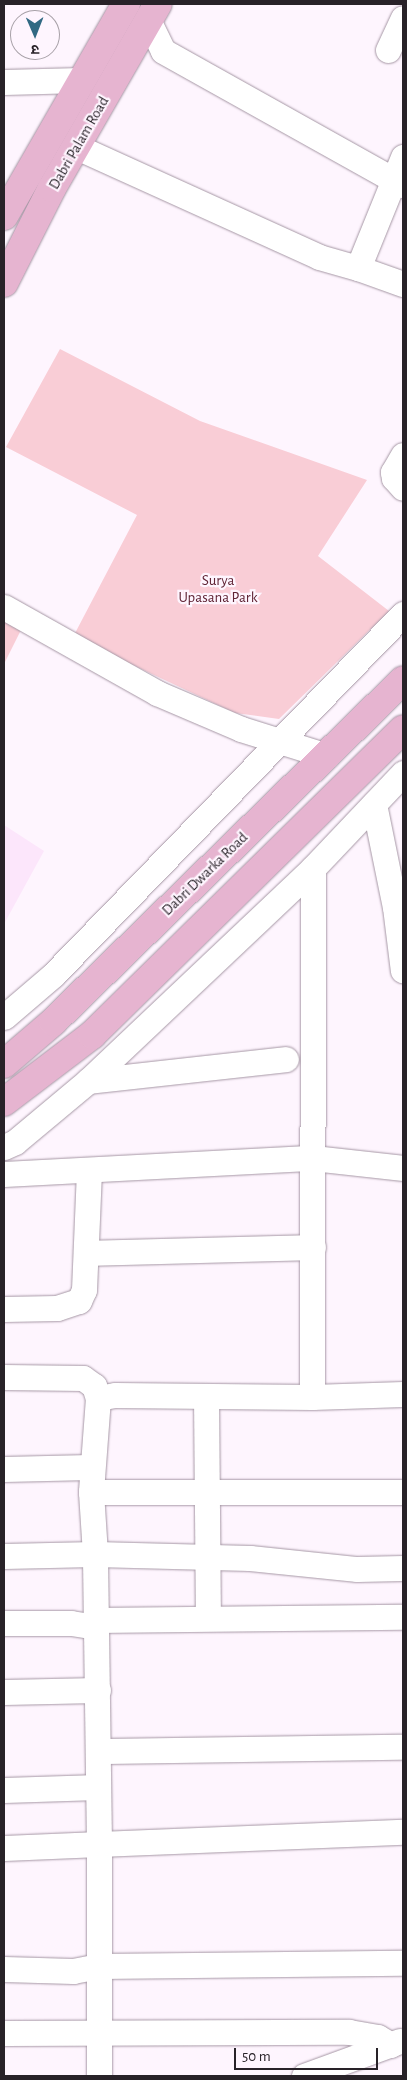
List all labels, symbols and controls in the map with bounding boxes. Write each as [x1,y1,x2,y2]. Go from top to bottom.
north arrow [10,10,60,60]
text: उ [31,42,39,56]
street label: Dabri Palam Road [45,93,113,193]
park label: Surya Upasana Park [178,571,258,606]
street label: Dabri Dwarka Road [158,829,252,919]
scale bar [237,2038,381,2070]
text: 50 m [242,2049,271,2064]

